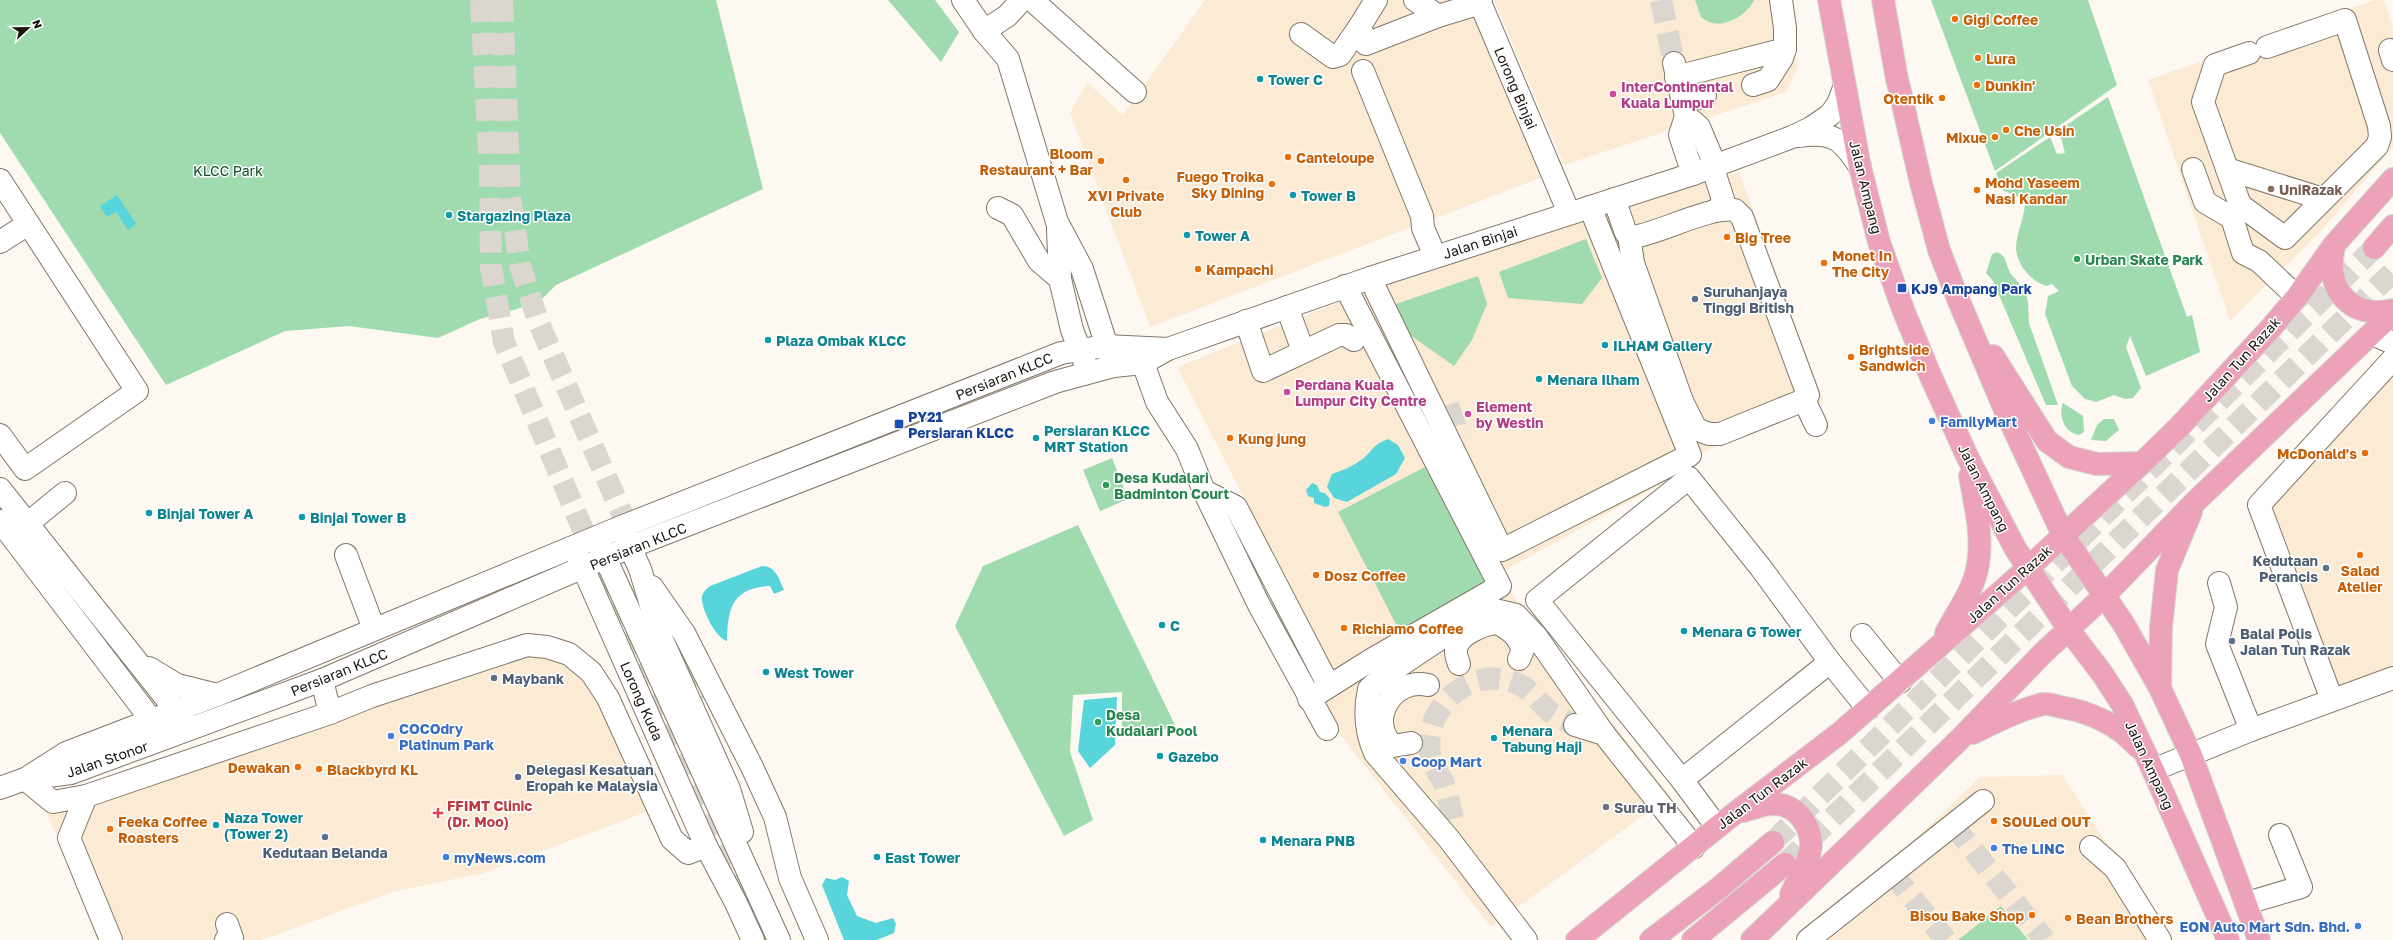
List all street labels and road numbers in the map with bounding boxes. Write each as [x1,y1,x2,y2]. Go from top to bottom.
street label: Lorong Binjai [1491,44,1541,132]
street label: Jalan Ampang [1846,139,1886,235]
street label: Jalan Binjai [1441,222,1519,262]
street label: Jalan Tun Razak [2198,313,2284,405]
street label: Persiaran KLCC [953,349,1055,403]
street label: Jalan Ampang [1955,442,2013,534]
street label: Persiaran KLCC [587,519,689,573]
street label: Jalan Tun Razak [1963,541,2055,627]
street label: Persiaran KLCC [288,645,390,699]
street label: Lorong Kuda [617,659,667,743]
street label: Jalan Ampang [2122,718,2178,812]
street label: Jalan Stonor [64,737,151,781]
street label: Jalan Tun Razak [1714,754,1810,832]

